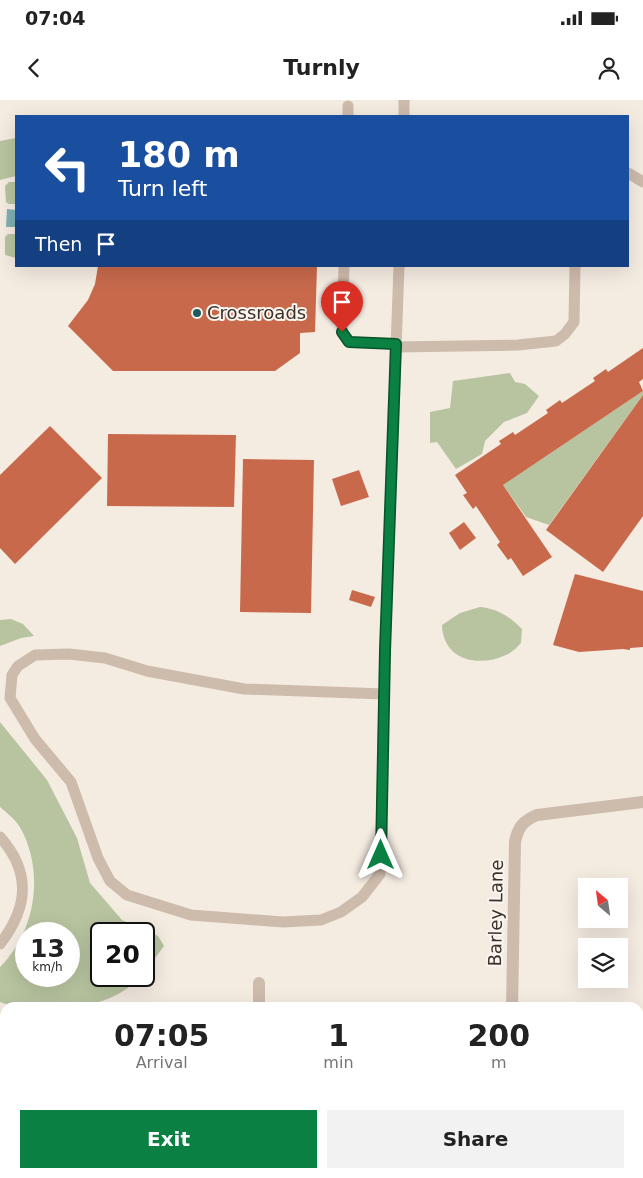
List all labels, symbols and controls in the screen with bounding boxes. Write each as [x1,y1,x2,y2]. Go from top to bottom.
text: 07:04 [25,7,85,29]
icon: back [20,54,48,82]
icon: person [595,54,623,82]
text: Turnly [283,55,360,80]
icon: left [35,135,100,200]
text: 180 m [118,135,240,175]
text: Turn left [118,176,207,201]
icon: arrive [92,230,120,258]
text: Then [35,233,82,255]
pin [321,281,363,332]
icon: arrive [328,288,356,316]
place label: Crossroads [207,302,306,323]
marker: Crossroads [191,307,203,319]
position arrow [354,828,406,880]
street label: Barley Lane [484,859,507,967]
north arrow [578,878,628,928]
map controls [578,878,628,988]
speed limit sign: 20 [90,922,155,987]
text: 13 [30,934,65,963]
button: layers [578,938,628,988]
text: km/h [32,960,63,974]
text: 07:05 [114,1018,209,1053]
text: 1 [328,1018,349,1053]
text: 200 [467,1018,530,1053]
text: Arrival [136,1053,188,1072]
text: min [323,1053,354,1072]
text: m [491,1053,507,1072]
button: Exit [20,1110,317,1168]
button: Share [327,1110,624,1168]

